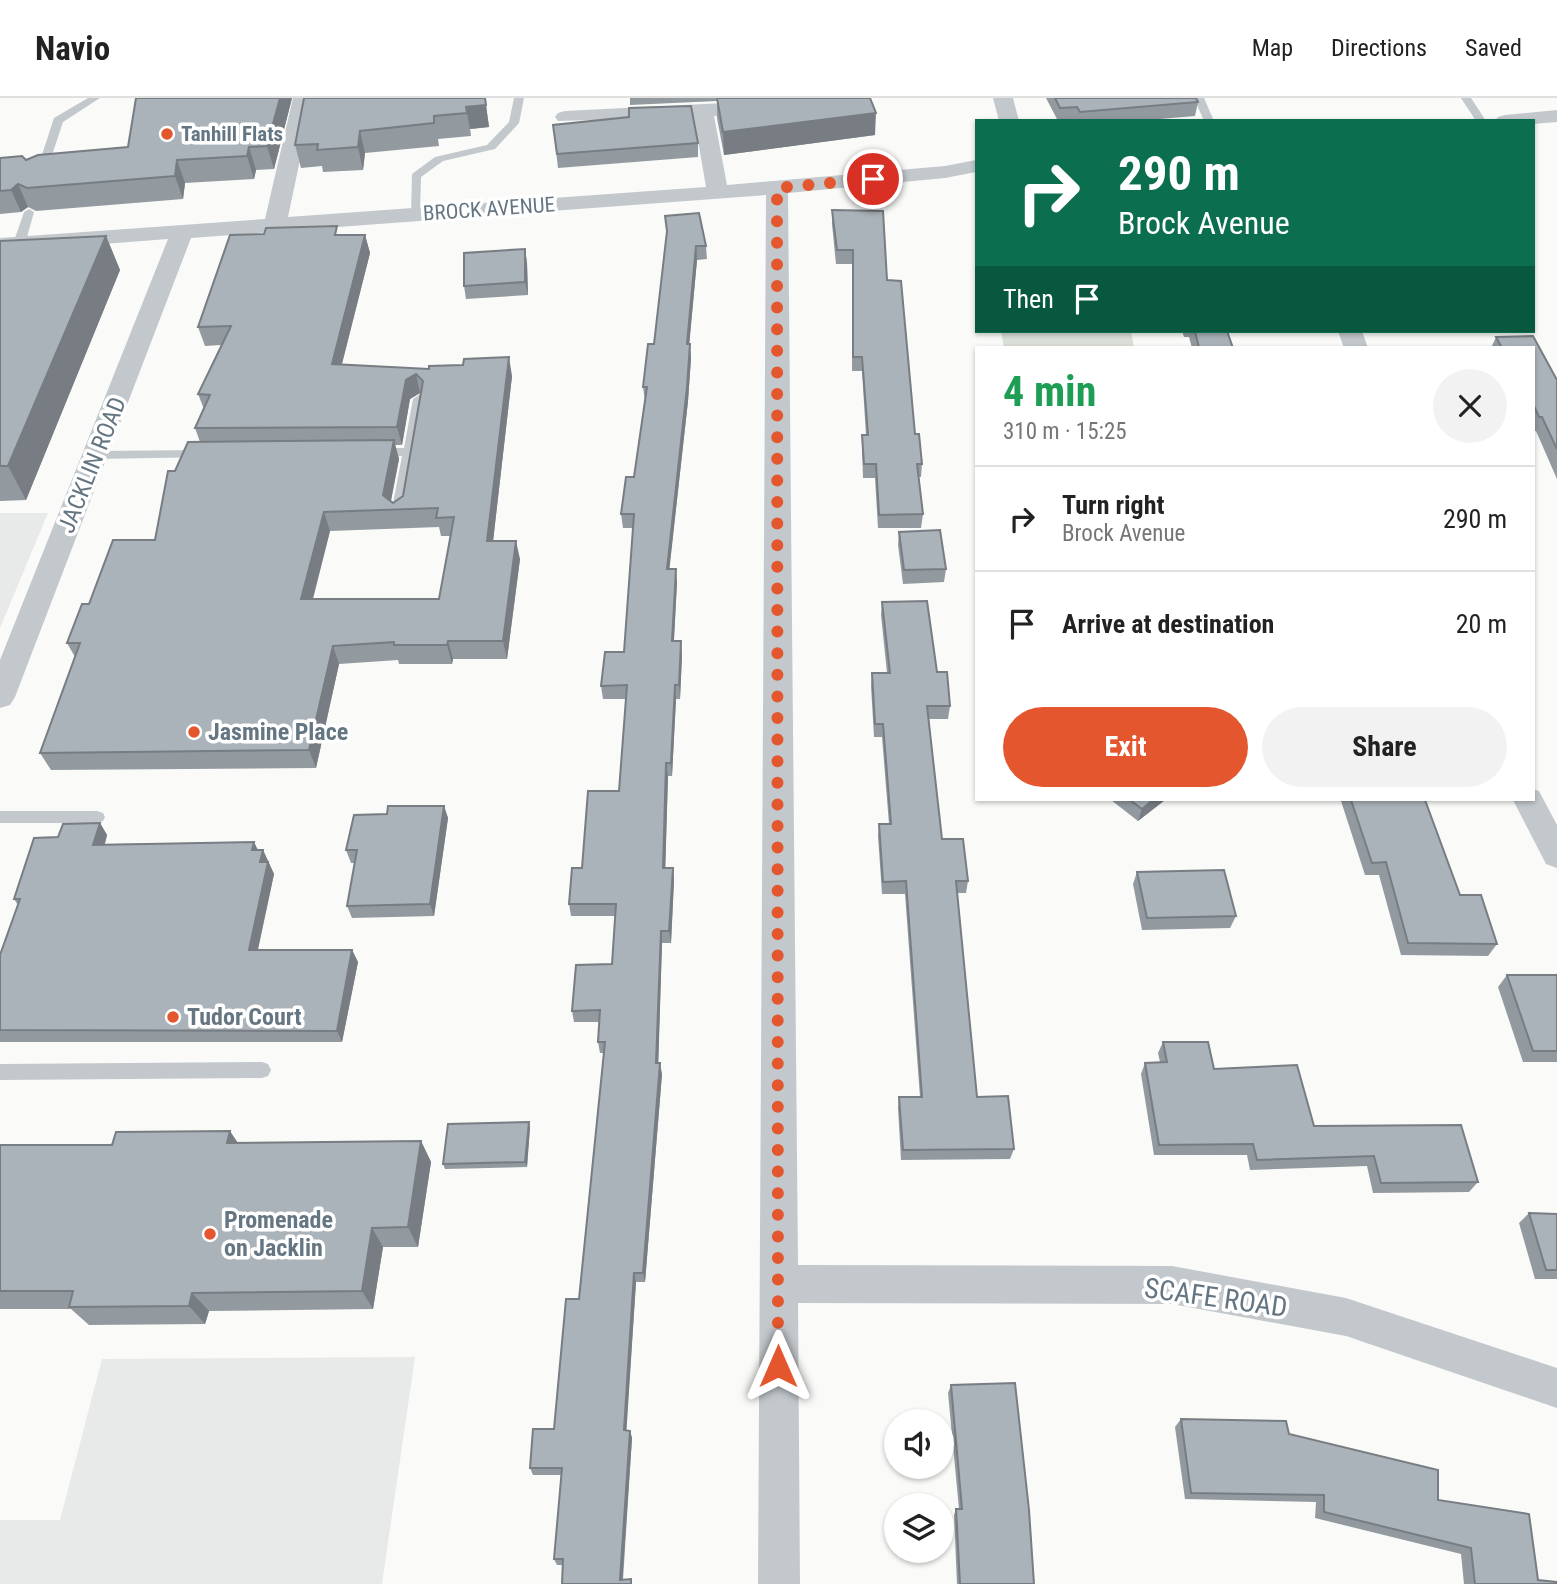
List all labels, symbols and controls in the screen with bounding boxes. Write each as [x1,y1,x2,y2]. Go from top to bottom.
text: Navio [35,29,110,68]
text: Map [1252,34,1293,62]
text: Directions [1331,34,1427,62]
text: Saved [1465,34,1522,62]
place label: Tanhill Flats [181,122,283,146]
marker: Tanhill Flats [159,126,175,142]
text: 290 m [1118,145,1240,202]
icon: right [1003,147,1094,238]
pin [843,149,903,209]
icon: arrive [854,160,892,198]
street label: BROCK AVENUE [422,192,556,226]
text: Brock Avenue [1118,204,1290,242]
icon: arrive [1068,280,1106,318]
text: Then [1003,284,1054,314]
text: 4 min [1003,367,1096,416]
button: close [1433,369,1507,443]
street label: JACKLIN ROAD [52,393,132,537]
text: 310 m · 15:25 [1003,418,1127,445]
text: Turn right [1062,490,1164,520]
icon: right [1003,500,1041,538]
text: 290 m [1443,504,1507,534]
text: Brock Avenue [1062,520,1185,547]
icon: arrive [1003,605,1041,643]
text: Arrive at destination [1062,609,1274,639]
text: 20 m [1456,609,1507,639]
button: Exit [1003,707,1248,787]
button: Share [1262,707,1507,787]
place label: Jasmine Place [208,718,348,746]
marker: Jasmine Place [186,724,202,740]
place label: Tudor Court [187,1003,302,1031]
marker: Tudor Court [165,1009,181,1025]
place label: Promenade on Jacklin [224,1206,333,1262]
marker: Promenade on Jacklin [202,1226,218,1242]
street label: SCAFE ROAD [1142,1271,1289,1324]
position arrow [741,1329,815,1403]
map controls [884,1409,954,1563]
button: sound [884,1409,954,1479]
button: layers [884,1493,954,1563]

